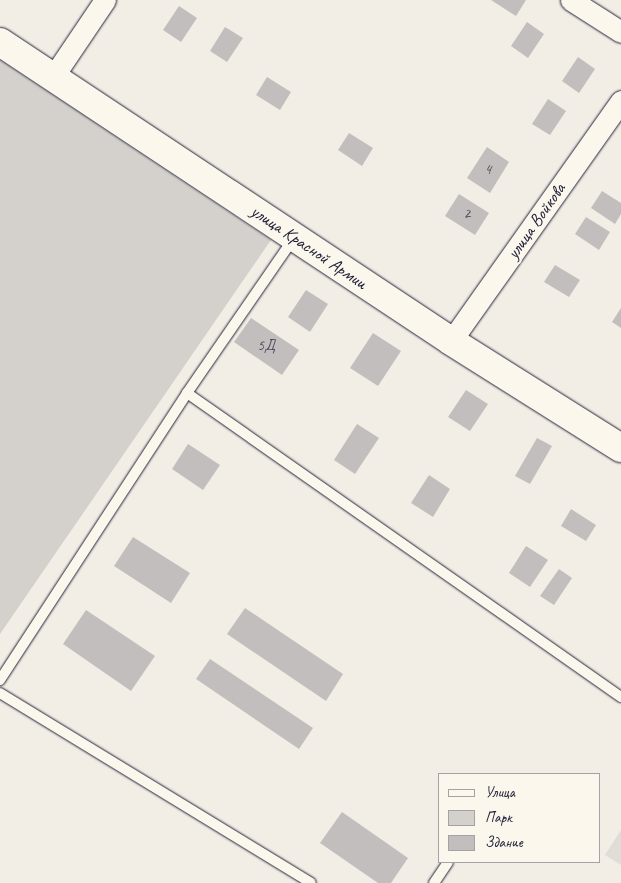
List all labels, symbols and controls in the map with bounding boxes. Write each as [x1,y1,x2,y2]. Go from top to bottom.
house number: 4 [485,161,491,179]
street label: улица Войкова [502,179,570,263]
street label: улица Красной Армии [247,200,371,294]
house number: 2 [464,205,470,223]
house number: 5Д [257,337,275,355]
legend [438,773,601,863]
text: Улица [485,783,515,802]
text: Парк [485,808,512,827]
text: Здание [485,833,523,852]

